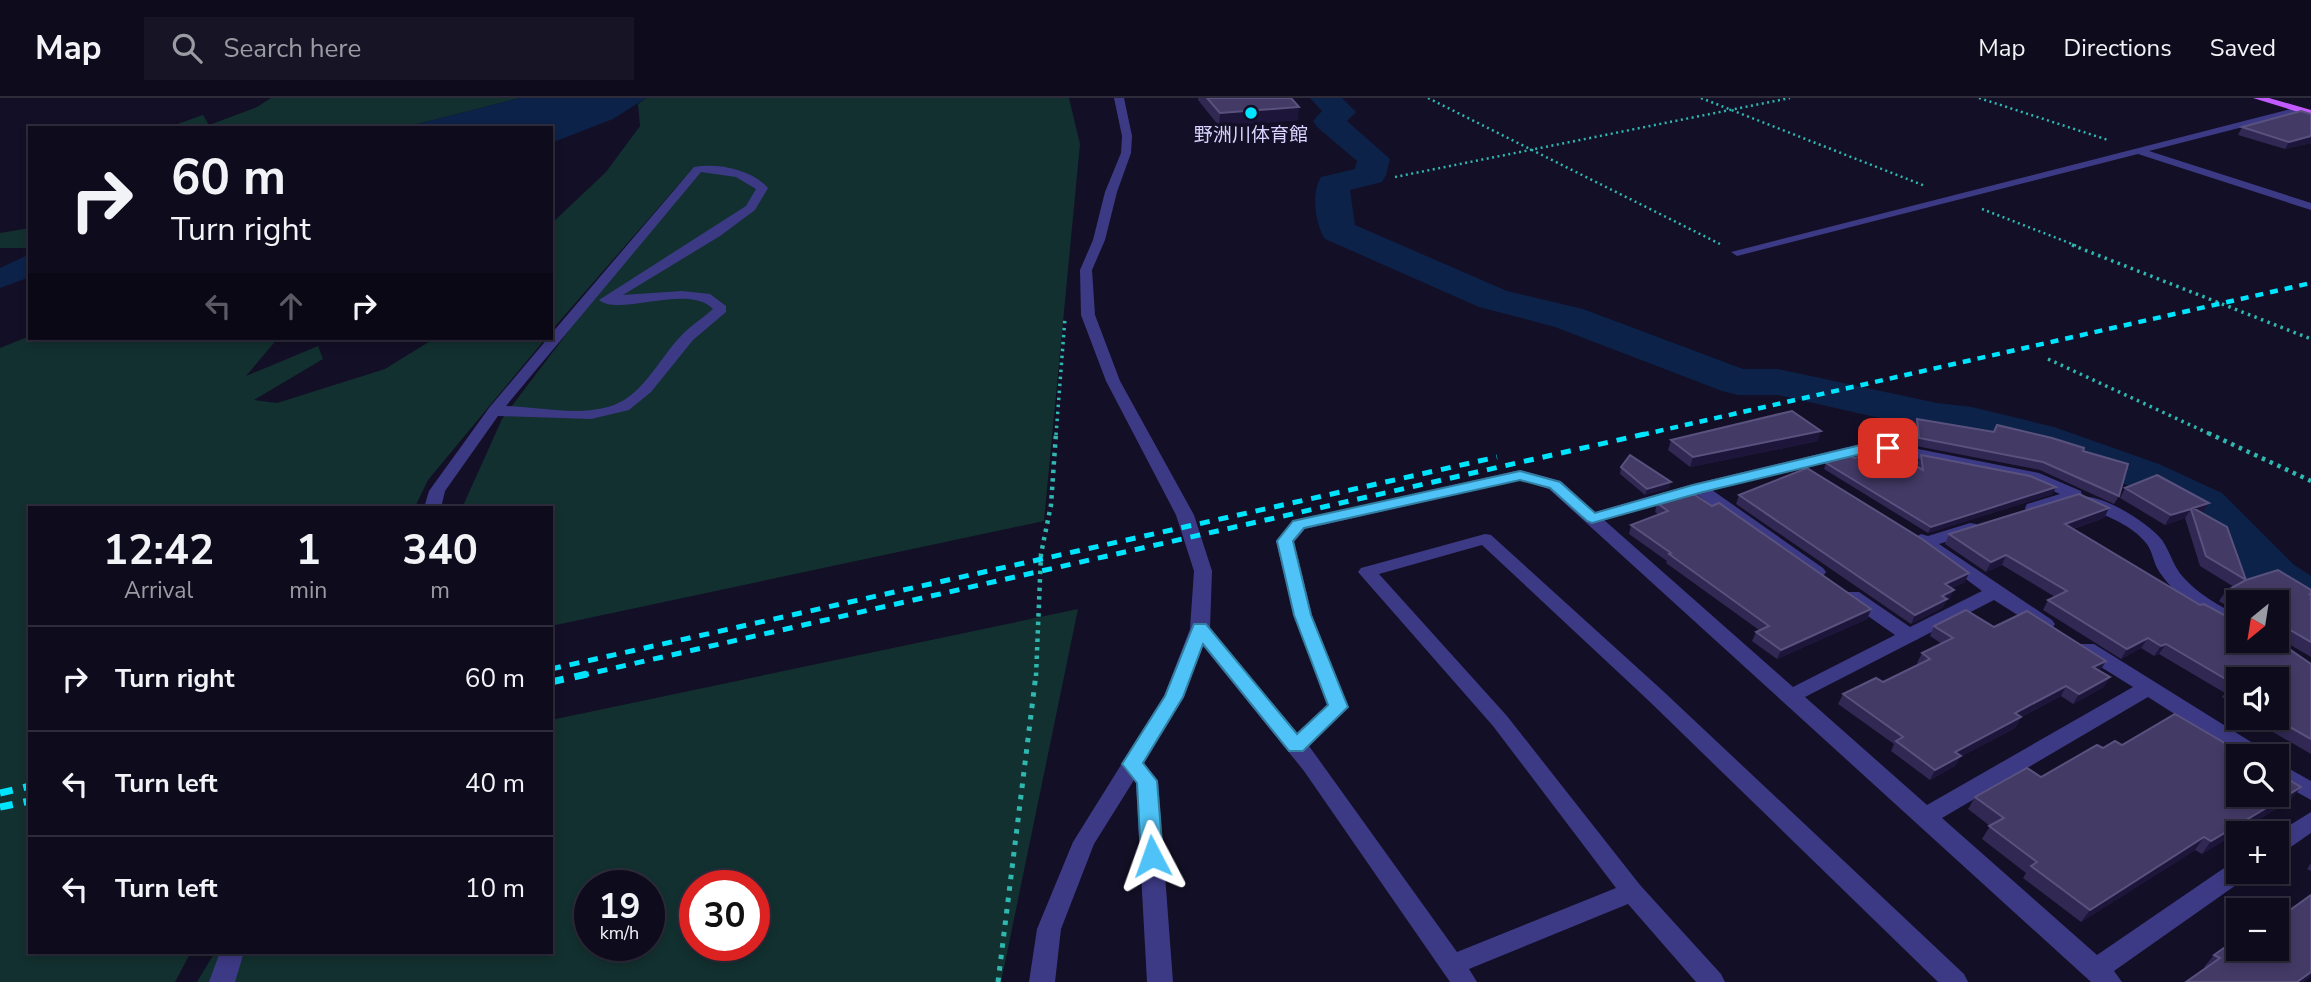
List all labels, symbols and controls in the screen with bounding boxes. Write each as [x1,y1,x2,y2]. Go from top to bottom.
search box [144,17,634,80]
text: Map [35,26,102,71]
icon: search [168,29,206,67]
text: Search here [224,31,361,66]
text: Map [1978,32,2025,64]
text: Directions [2063,32,2172,64]
text: Saved [2210,32,2276,64]
marker: 野洲川体育館 [1243,105,1259,121]
place label: 野洲川体育館 [1194,122,1308,148]
text: 60 m [171,144,286,211]
icon: right [56,154,147,245]
text: Turn right [171,208,311,251]
icon: left [199,287,237,325]
icon: ahead [272,287,310,325]
icon: right [345,287,383,325]
pin [1858,418,1918,478]
icon: arrive [1869,429,1907,467]
text: 12:42 [103,522,214,579]
text: 1 [296,522,321,579]
text: 340 [402,522,478,579]
text: Arrival [124,575,193,606]
text: min [289,575,327,606]
text: m [430,575,450,606]
north arrow [2226,590,2289,653]
map controls [2226,590,2289,961]
icon: right [56,660,94,698]
text: Turn right [115,661,234,696]
text: 60 m [465,661,525,696]
button: sound [2226,667,2289,730]
button: search [2226,744,2289,807]
icon: left [56,765,94,803]
text: Turn left [115,766,218,801]
text: 40 m [465,766,525,801]
position arrow [1115,819,1189,893]
button: + [2226,821,2289,884]
icon: left [56,870,94,908]
speed limit sign: 30 [679,870,770,961]
text: Turn left [115,871,218,906]
text: 10 m [465,871,525,906]
text: 19 [598,883,641,930]
button: − [2226,898,2289,961]
text: km/h [600,921,639,945]

